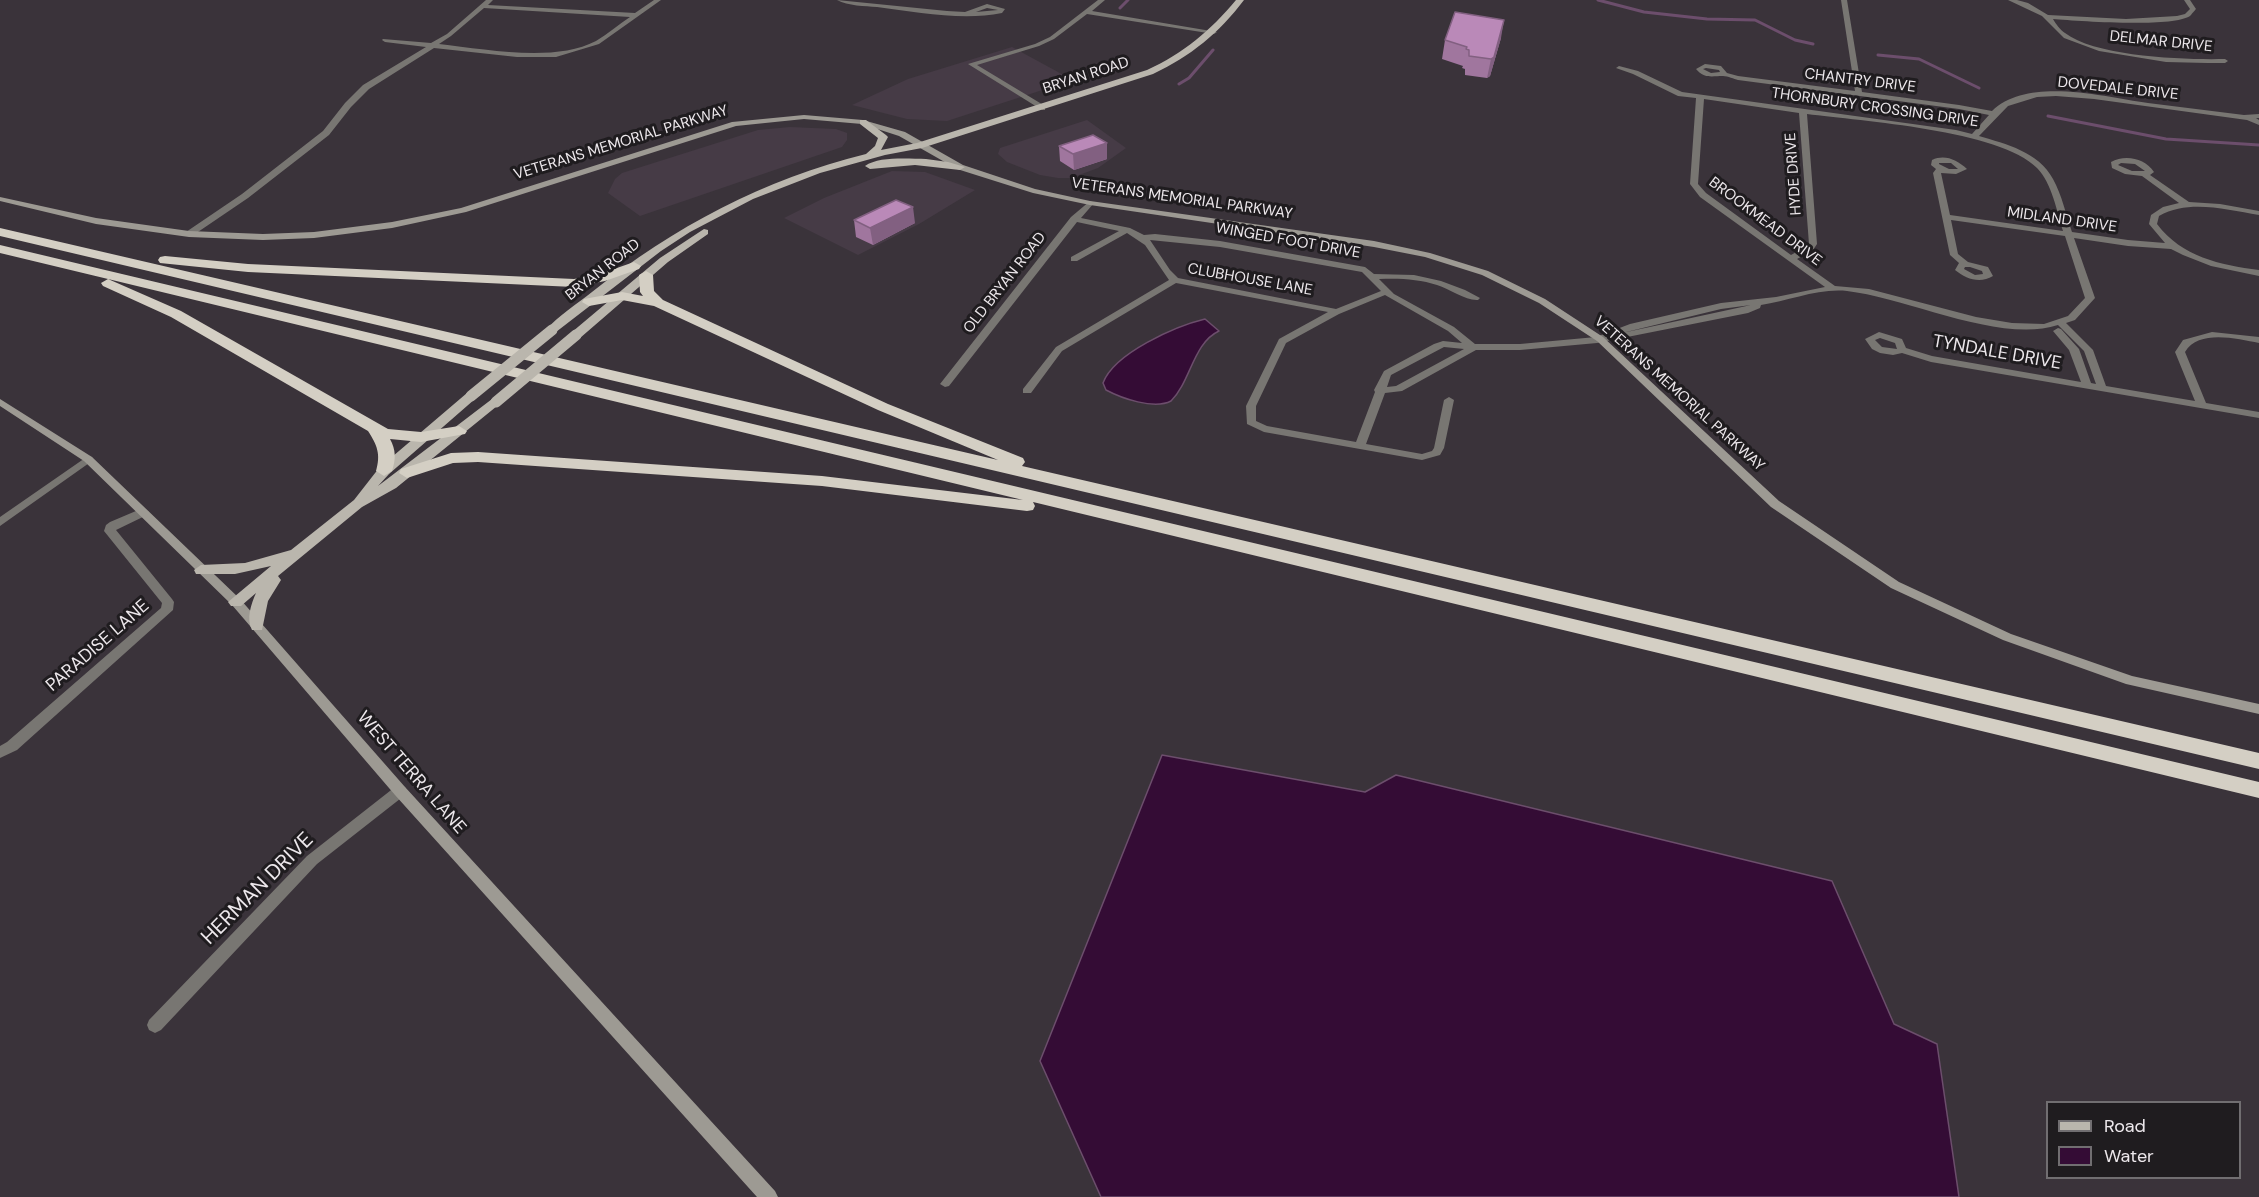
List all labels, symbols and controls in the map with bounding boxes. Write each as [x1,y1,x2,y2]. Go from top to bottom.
street label: DELMAR DRIVE [2109,28,2213,56]
street label: BRYAN ROAD [1041,54,1131,98]
street label: CHANTRY DRIVE [1803,65,1917,97]
street label: DOVEDALE DRIVE [2057,74,2179,104]
street label: THORNBURY CROSSING DRIVE [1770,85,1980,131]
street label: VETERANS MEMORIAL PARKWAY [512,102,730,184]
street label: HYDE DRIVE [1782,132,1806,216]
street label: BROOKMEAD DRIVE [1705,174,1825,270]
street label: VETERANS MEMORIAL PARKWAY [1070,175,1294,223]
street label: MIDLAND DRIVE [2006,203,2118,237]
street label: WINGED FOOT DRIVE [1214,219,1362,263]
street label: OLD BRYAN ROAD [960,229,1050,337]
street label: BRYAN ROAD [562,235,644,305]
street label: CLUBHOUSE LANE [1186,260,1314,300]
street label: VETERANS MEMORIAL PARKWAY [1590,313,1768,475]
street label: TYNDALE DRIVE [1931,331,2063,375]
street label: PARADISE LANE [42,595,154,697]
street label: WEST TERRA LANE [352,707,470,839]
street label: HERMAN DRIVE [197,828,319,950]
legend [2046,1101,2241,1179]
text: Road [2104,1114,2146,1138]
text: Water [2104,1144,2154,1168]

